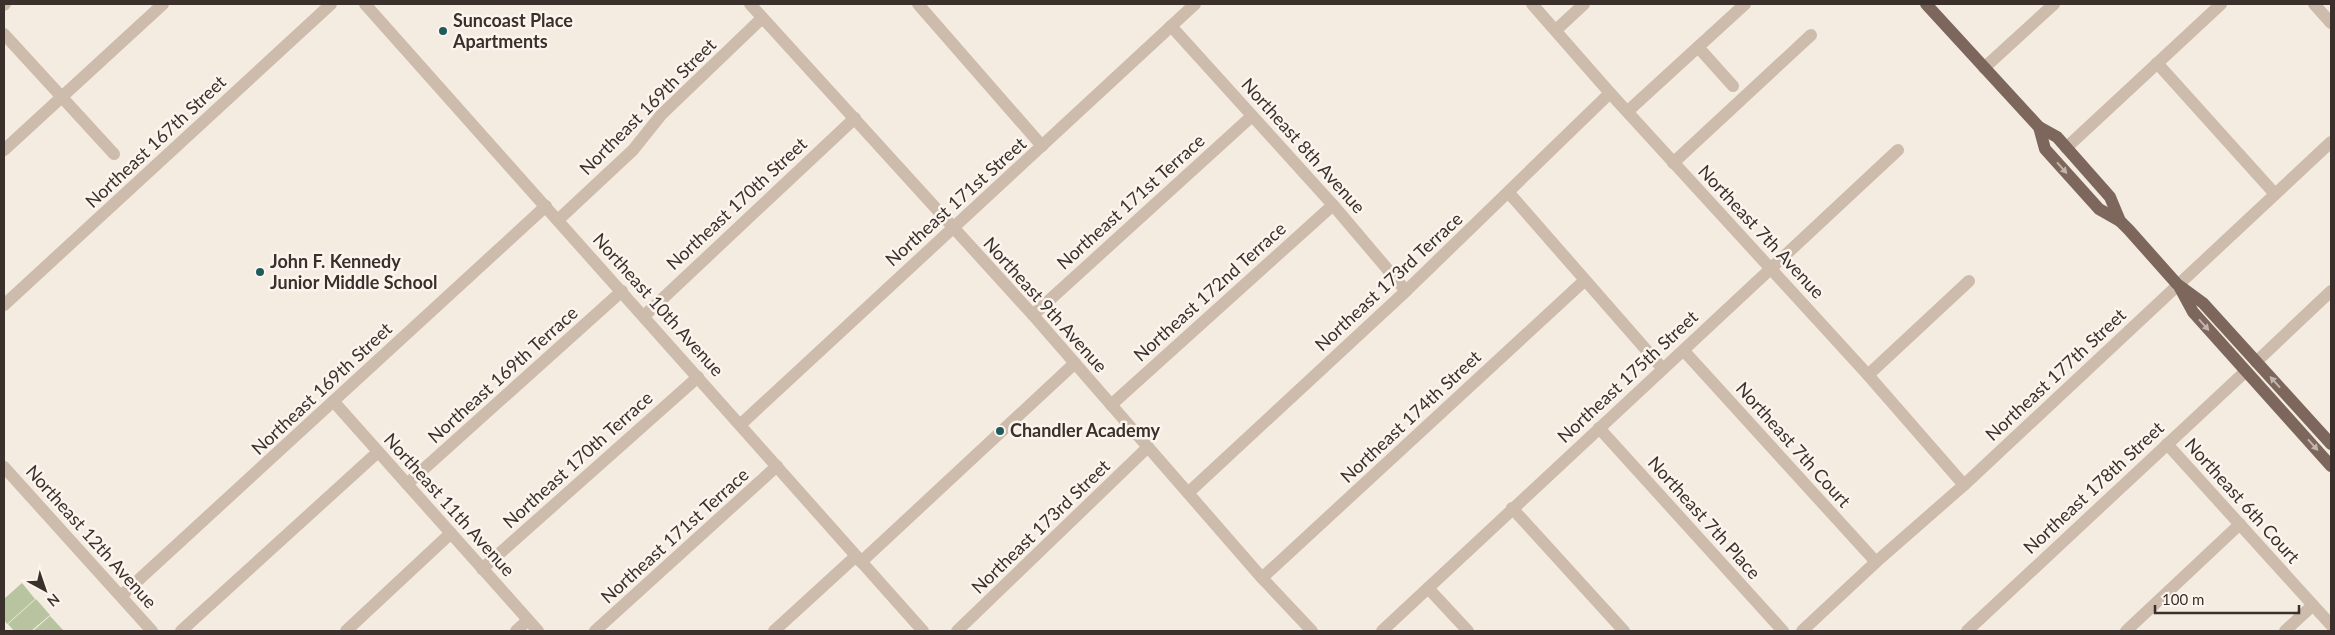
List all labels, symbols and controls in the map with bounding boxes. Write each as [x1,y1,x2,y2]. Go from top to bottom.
place label: Suncoast Place Apartments [452,9,573,52]
marker: Suncoast Place Apartments [437,25,449,37]
street label: Northeast 169th Street [575,33,720,179]
street label: Northeast 167th Street [81,70,230,212]
street label: Northeast 8th Avenue [1237,73,1370,218]
street label: Northeast 171st Terrace [1052,129,1209,273]
street label: Northeast 170th Street [662,132,811,274]
street label: Northeast 171st Street [880,132,1031,270]
street label: Northeast 7th Avenue [1694,160,1829,303]
one-way arrow [2056,162,2068,174]
street label: Northeast 173rd Terrace [1310,207,1467,355]
street label: Northeast 172nd Terrace [1129,217,1290,365]
street label: Northeast 10th Avenue [589,228,729,380]
street label: Northeast 9th Avenue [979,232,1112,377]
place label: John F. Kennedy Junior Middle School [270,250,438,293]
marker: John F. Kennedy Junior Middle School [254,266,266,278]
street label: Northeast 169th Terrace [423,301,582,447]
street label: Northeast 177th Street [1981,303,2130,445]
street label: Northeast 175th Street [1553,305,1702,447]
street label: Northeast 169th Street [247,317,396,459]
one-way arrow [2198,318,2210,330]
street label: Northeast 174th Street [1336,345,1485,487]
street label: Northeast 7th Court [1732,377,1856,512]
one-way arrow [2269,377,2281,389]
street label: Northeast 170th Terrace [498,386,657,532]
street label: Northeast 178th Street [2019,416,2168,558]
place label: Chandler Academy [1010,419,1160,441]
marker: Chandler Academy [994,425,1006,437]
street label: Northeast 11th Avenue [380,428,520,580]
street label: Northeast 6th Court [2181,433,2305,568]
one-way arrow [2307,439,2319,451]
street label: Northeast 7th Place [1644,451,1766,583]
street label: Northeast 173rd Street [967,454,1114,598]
street label: Northeast 12th Avenue [21,461,161,613]
street label: Northeast 171st Terrace [596,463,753,607]
north arrow [20,565,70,615]
scale bar [2155,582,2299,614]
text: 100 m [2162,590,2204,608]

